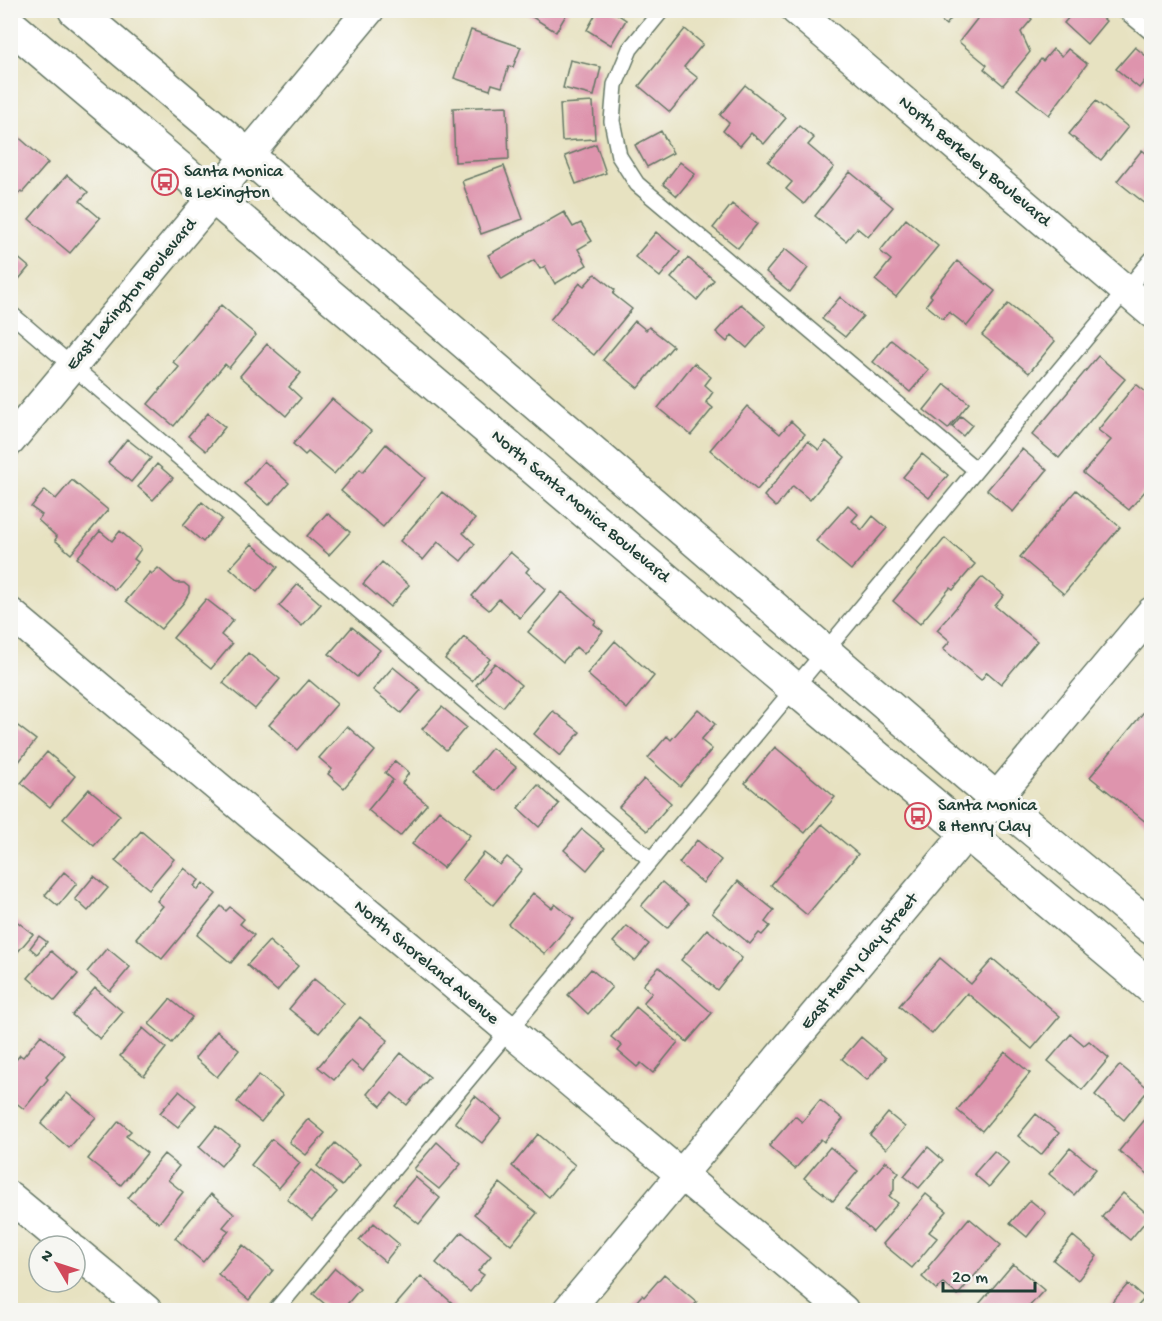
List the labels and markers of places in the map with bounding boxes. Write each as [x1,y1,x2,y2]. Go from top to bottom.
place label: Santa Monica & Lexington [184,162,284,204]
bus stop icon: Santa Monica & Lexington [150,167,180,197]
place label: Santa Monica & Henry Clay [938,796,1038,838]
bus stop icon: Santa Monica & Henry Clay [903,801,933,831]

